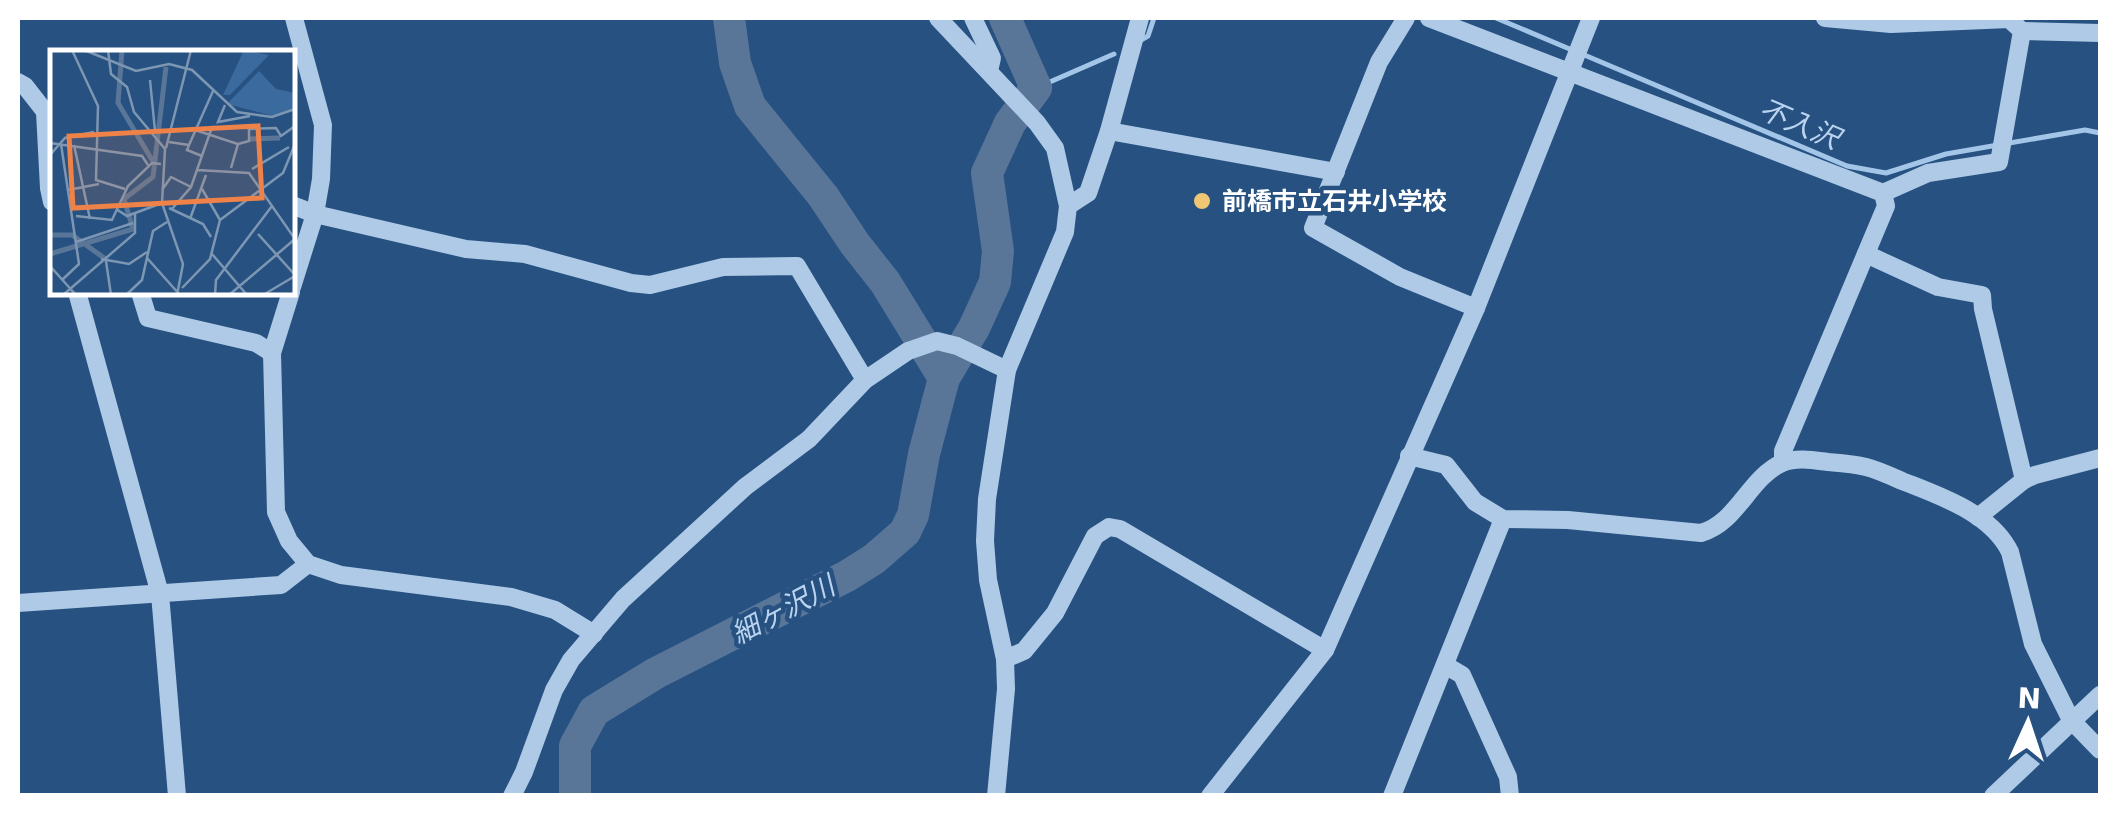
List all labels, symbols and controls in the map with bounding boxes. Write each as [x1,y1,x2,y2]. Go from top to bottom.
inset map [50,50,295,295]
water label: 不入沢 [1754,92,1848,157]
place label: 前橋市立石井小学校 [1222,187,1447,216]
marker: 前橋市立石井小学校 [1191,190,1213,212]
water label: 細ヶ沢川 [726,568,843,651]
north arrow [1978,673,2078,773]
text: N [2017,681,2042,716]

